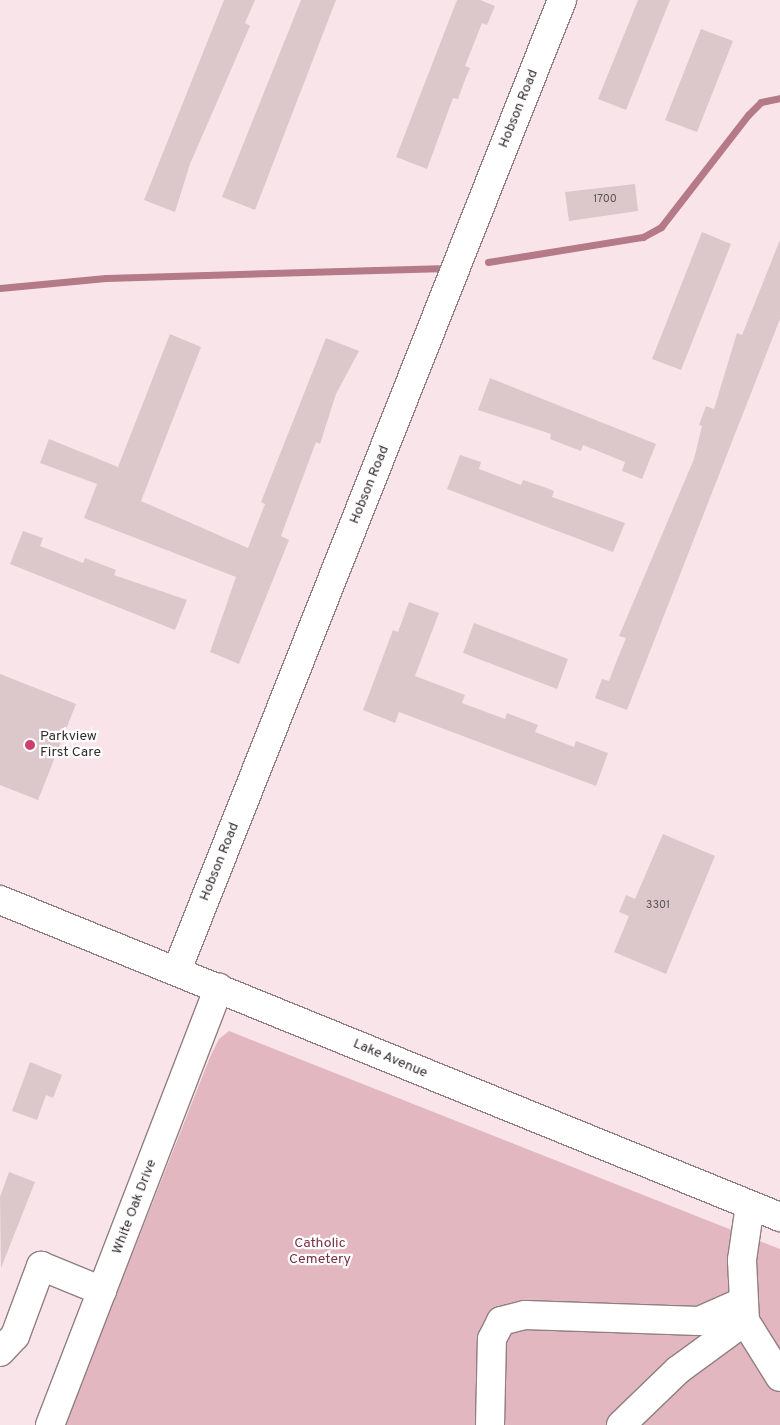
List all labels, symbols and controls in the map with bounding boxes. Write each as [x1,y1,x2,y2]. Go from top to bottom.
street label: Hobson Road [496,67,542,151]
house number: 1700 [593,192,617,206]
street label: Hobson Road [347,443,393,527]
place label: Parkview First Care [40,729,101,762]
marker: Parkview First Care [24,739,36,751]
street label: Hobson Road [197,820,243,904]
house number: 3301 [646,898,670,912]
street label: Lake Avenue [350,1036,430,1082]
street label: White Oak Drive [109,1157,161,1257]
park label: Catholic Cemetery [289,1236,351,1268]

